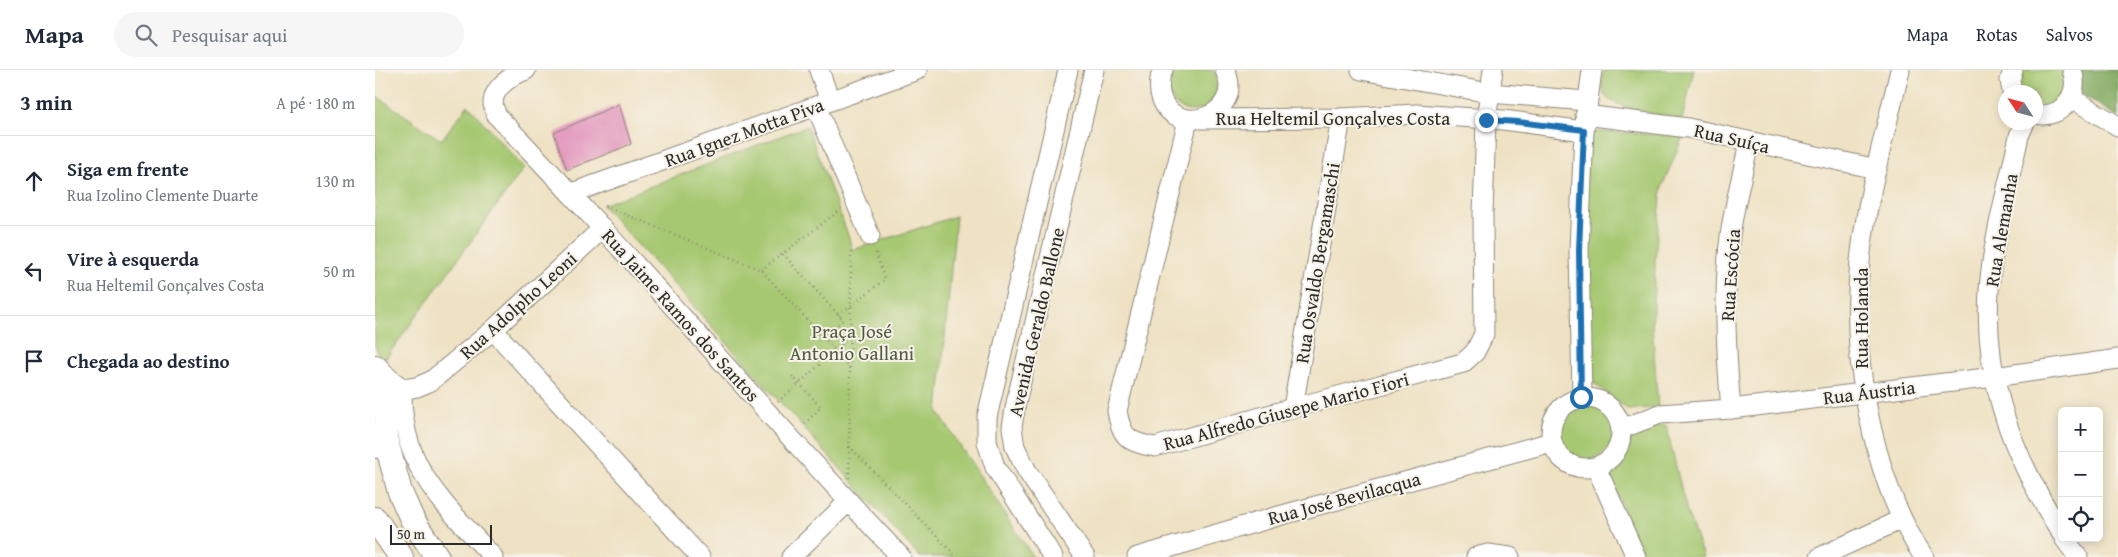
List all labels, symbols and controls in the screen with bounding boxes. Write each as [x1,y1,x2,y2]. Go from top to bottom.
search box [114,12,464,57]
text: Mapa [25,17,84,52]
icon: search [132,21,160,49]
text: Pesquisar aqui [172,21,287,49]
text: Mapa [1907,21,1948,48]
text: Rotas [1976,21,2018,48]
text: Salvos [2046,21,2093,48]
north arrow [1998,85,2043,130]
text: 3 min [20,87,72,118]
street label: Rua Ignez Motta Piva [661,90,827,174]
text: A pé · 180 m [276,91,355,115]
street label: Rua Heltemil Gonçalves Costa [1216,104,1450,132]
route end [1475,109,1498,132]
street label: Rua Suíça [1691,116,1773,160]
text: Siga em frente [67,155,189,183]
street label: Rua Osvaldo Bergamaschi [1287,161,1347,365]
icon: ahead [20,167,48,195]
text: 130 m [315,169,355,193]
street label: Rua Alemanha [1977,171,2025,289]
text: Rua Izolino Clemente Duarte [67,183,258,207]
street label: Rua Jaime Ramos dos Santos [595,222,767,408]
street label: Avenida Geraldo Ballone [1001,224,1071,419]
street label: Rua Escócia [1713,228,1747,322]
street label: Rua Adolpho Leoni [453,244,583,366]
text: Vire à esquerda [67,245,199,273]
icon: left [20,257,48,285]
text: 50 m [323,259,355,283]
street label: Rua Holanda [1847,268,1875,368]
text: Rua Heltemil Gonçalves Costa [67,273,264,297]
park label: Praça José Antonio Gallani [790,317,914,367]
icon: arrive [20,347,48,375]
text: Chegada ao destino [67,347,230,375]
street label: Rua Alfredo Giusepe Mario Fiori [1160,365,1412,457]
street label: Rua Áustria [1821,372,1917,412]
route start [1570,386,1593,409]
map controls [2058,407,2103,542]
button: + [2058,407,2103,452]
button: − [2058,452,2103,497]
street label: Rua José Bevilacqua [1264,464,1424,532]
button: locate [2058,497,2103,542]
scale bar [390,522,493,545]
text: 50 m [397,524,425,544]

